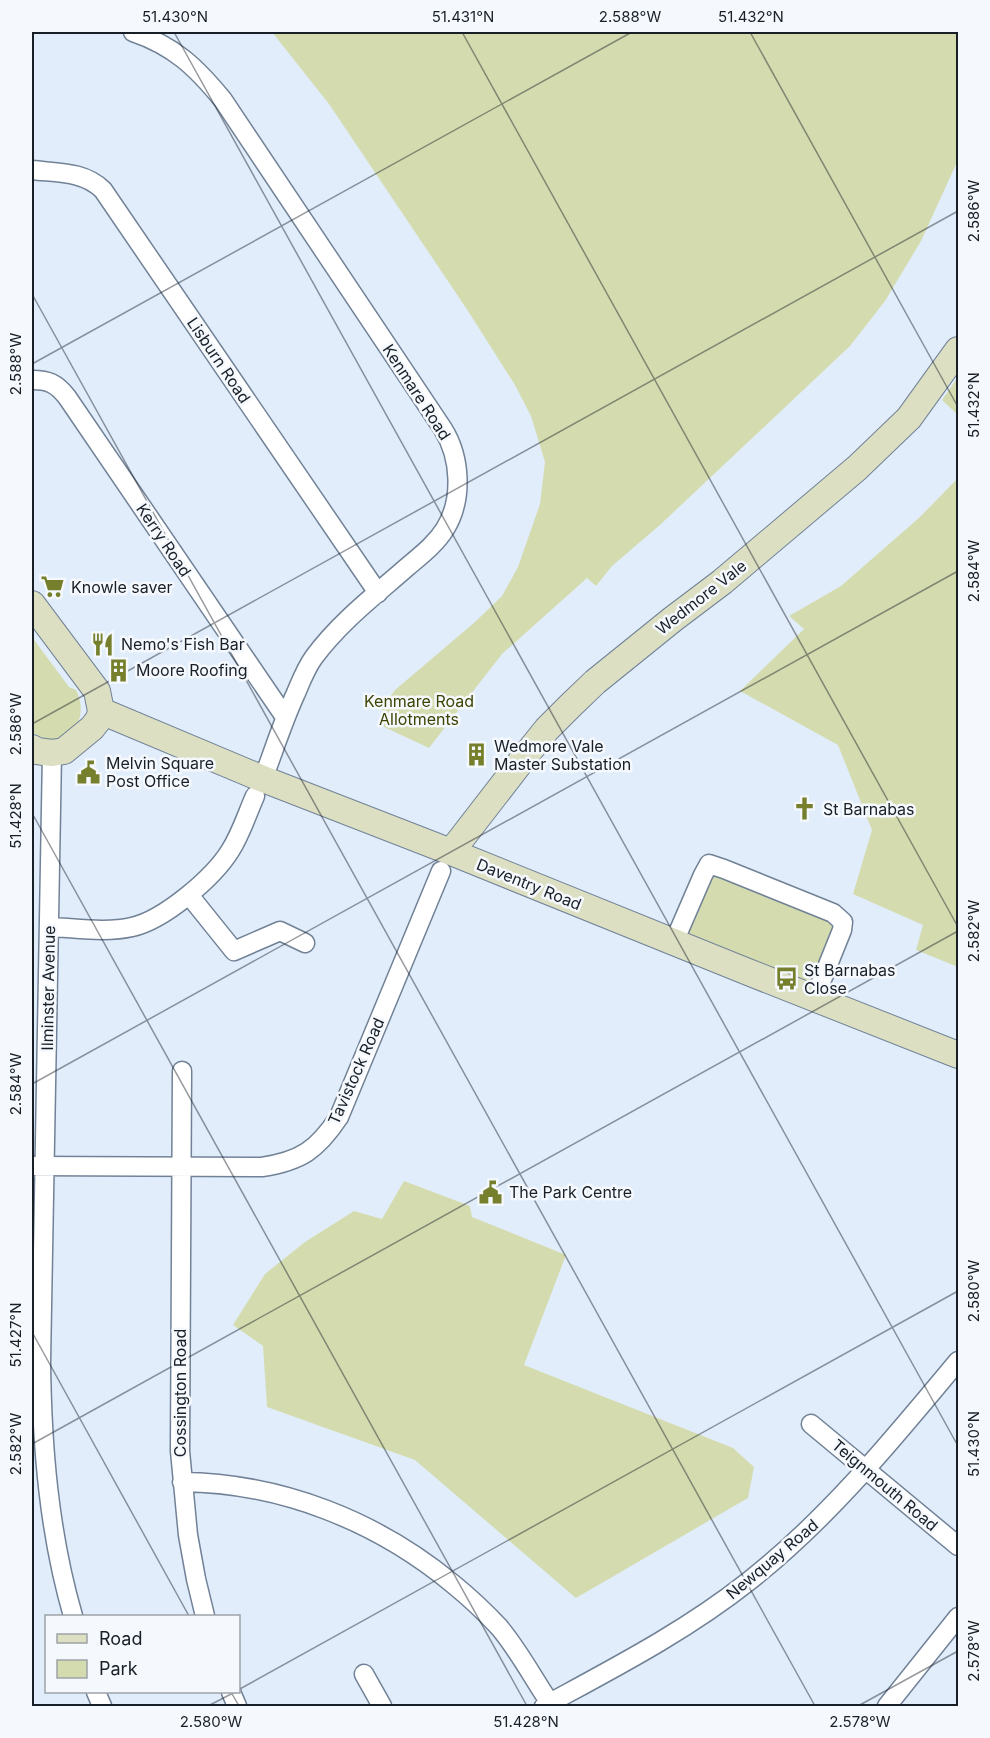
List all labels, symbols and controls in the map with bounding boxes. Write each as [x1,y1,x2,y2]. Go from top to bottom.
text: 51.430°N [142,7,208,26]
text: 51.431°N [432,7,494,26]
text: 2.588°W [599,7,661,26]
text: 51.432°N [718,7,784,26]
text: 2.586°W [964,179,983,242]
street label: Lisburn Road [183,313,255,407]
text: 2.588°W [6,333,25,395]
street label: Kenmare Road [379,340,455,444]
text: 51.432°N [964,372,983,438]
street label: Kerry Road [132,500,196,580]
text: 2.584°W [964,539,983,602]
street label: Wedmore Vale [652,555,750,639]
supermarket icon: Knowle saver [40,574,66,600]
place label: Knowle saver [71,577,173,597]
restaurant icon: Nemo's Fish Bar [90,631,116,657]
place label: Nemo's Fish Bar [121,634,245,654]
building icon: Moore Roofing [105,657,131,683]
place label: Moore Roofing [136,660,248,680]
park label: Kenmare Road Allotments [364,691,474,729]
text: 2.586°W [6,692,25,755]
place label: Wedmore Vale Master Substation [494,736,631,774]
building icon: Wedmore Vale Master Substation [463,742,489,768]
place label: Melvin Square Post Office [106,753,214,791]
public building icon: Melvin Square Post Office [75,759,101,785]
text: 51.428°N [6,783,25,849]
church icon: St Barnabas [792,796,818,822]
place label: St Barnabas [823,799,915,819]
street label: Daventry Road [474,854,584,914]
text: 2.582°W [964,900,983,962]
street label: Ilminster Avenue [37,925,59,1051]
place label: St Barnabas Close [804,960,896,998]
bus stop icon: St Barnabas Close [773,966,799,992]
street label: Tavistock Road [323,1014,389,1128]
text: 2.584°W [6,1052,25,1115]
public building icon: The Park Centre [478,1179,504,1205]
place label: The Park Centre [509,1182,632,1202]
text: 2.580°W [964,1259,983,1322]
text: 51.427°N [6,1302,25,1368]
street label: Cossington Road [170,1329,190,1457]
text: 51.430°N [964,1411,983,1477]
text: 2.582°W [6,1413,25,1475]
street label: Teignmouth Road [828,1435,942,1535]
street label: Newquay Road [722,1515,822,1603]
legend [45,1615,240,1693]
text: 2.578°W [964,1620,983,1682]
text: Road [99,1628,142,1649]
text: Park [99,1658,138,1679]
text: 2.580°W [180,1712,243,1731]
text: 51.428°N [493,1712,559,1731]
text: 2.578°W [829,1712,891,1731]

